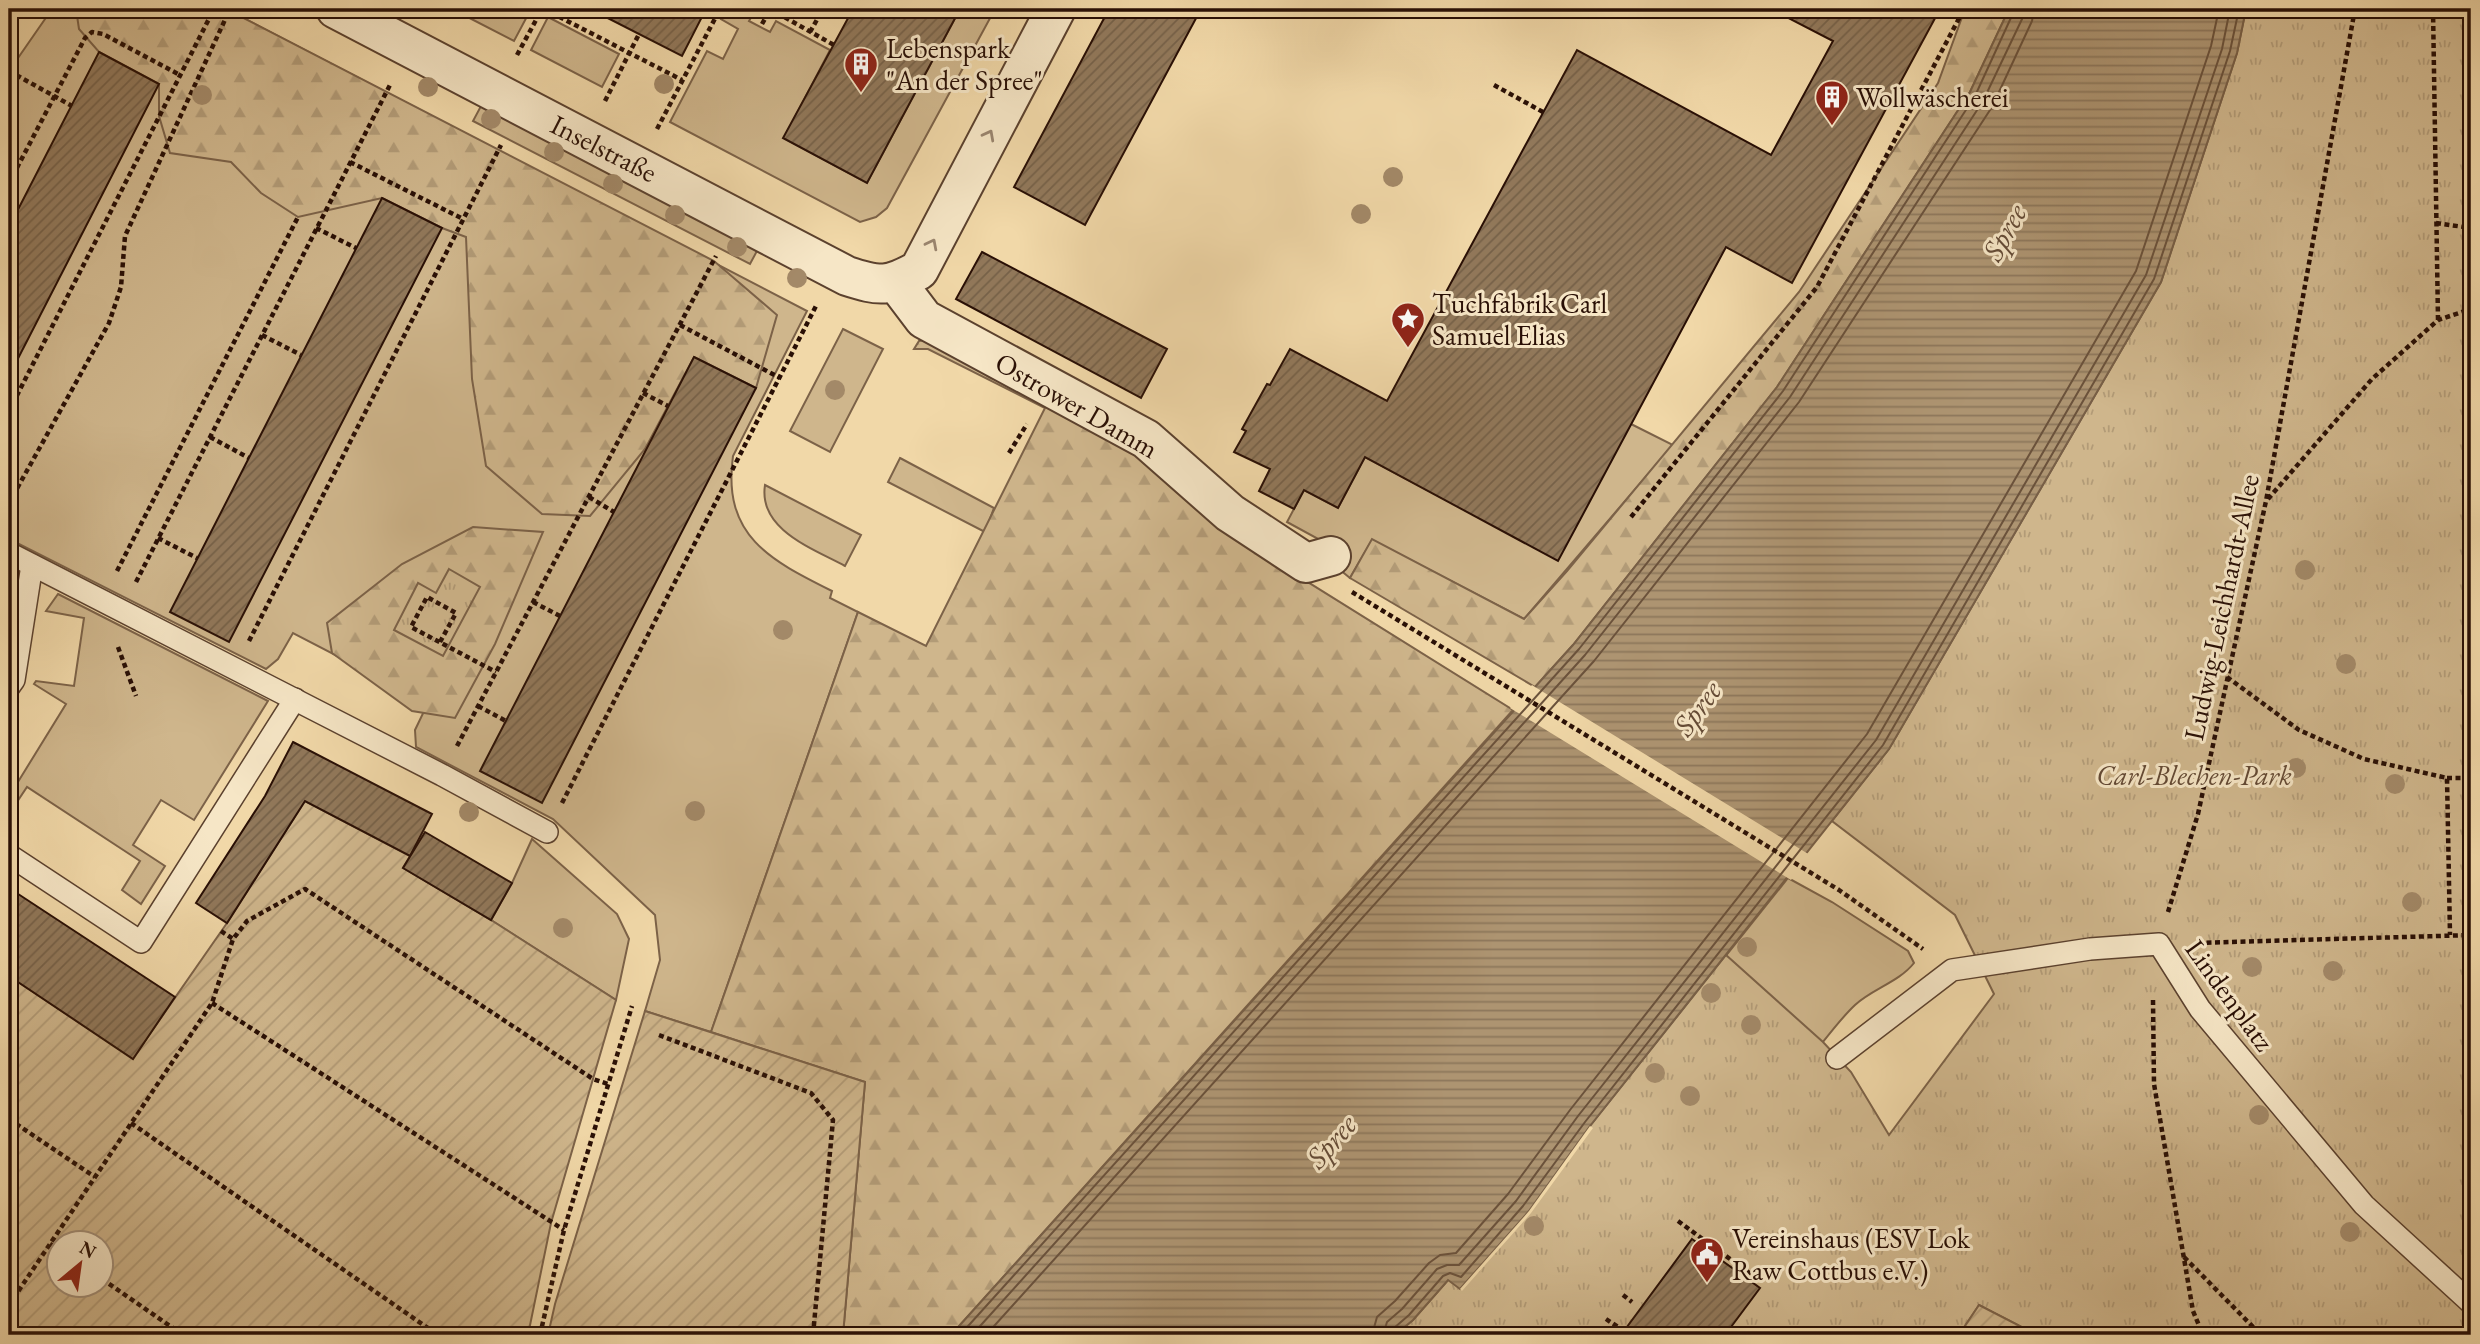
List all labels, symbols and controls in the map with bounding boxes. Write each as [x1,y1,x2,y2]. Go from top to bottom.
place label: Lebenspark "An der Spree" [886,30,1043,98]
building icon: Lebenspark "An der Spree" [842,45,880,94]
building icon: Wollwäscherei [1813,78,1851,127]
place label: Wollwäscherei [1856,79,2009,115]
street label: Inselstraße [545,106,663,190]
one-way arrow [981,130,995,142]
water label: Spree [1972,196,2036,268]
one-way arrow [924,239,938,251]
place label: Tuchfabrik Carl Samuel Elias [1432,285,1607,353]
place icon: Tuchfabrik Carl Samuel Elias [1389,300,1427,349]
street label: Ostrower Damm [989,344,1165,466]
street label: Ludwig-Leichhardt-Allee [2175,471,2267,743]
water label: Spree [1663,672,1731,744]
park label: Carl-Blechen-Park [2096,757,2292,793]
street label: Lindenplatz [2177,932,2283,1058]
water label: Spree [1296,1105,1366,1177]
place label: Vereinshaus (ESV Lok Raw Cottbus e.V.) [1732,1220,1971,1288]
north arrow [46,1228,116,1298]
text: N [75,1235,101,1265]
public building icon: Vereinshaus (ESV Lok Raw Cottbus e.V.) [1688,1235,1726,1284]

